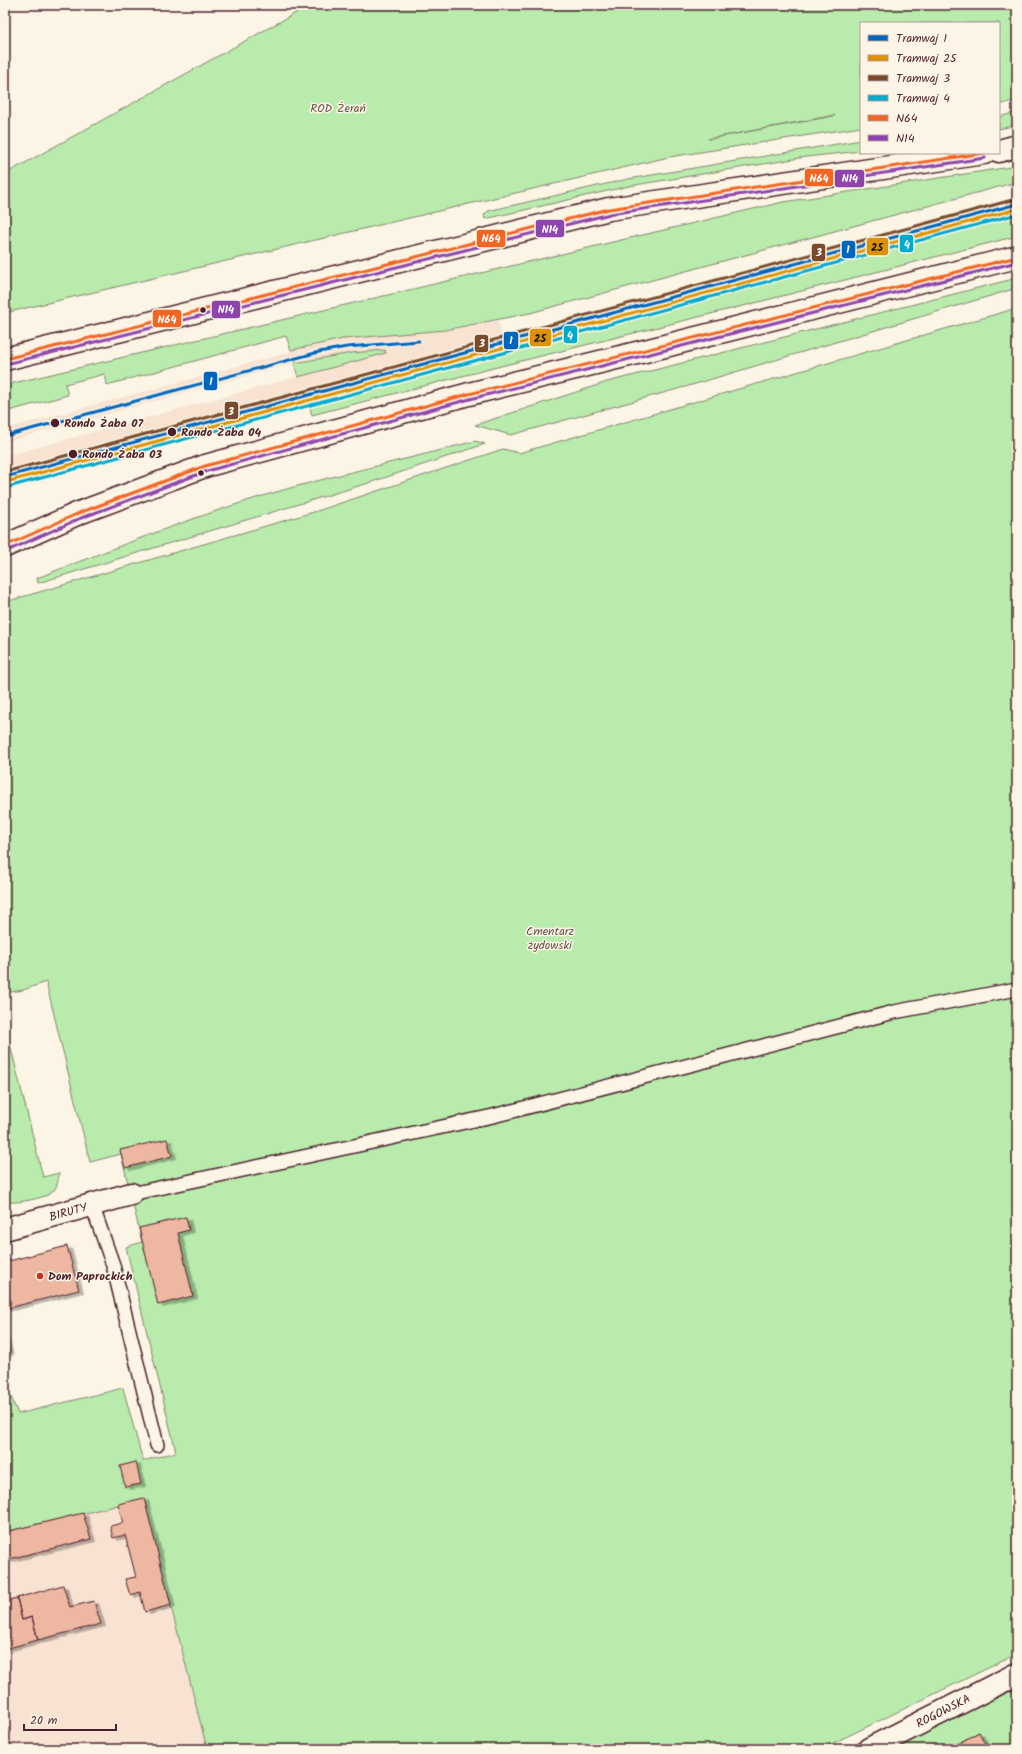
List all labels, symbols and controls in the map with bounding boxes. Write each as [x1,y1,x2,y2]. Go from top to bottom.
legend [860,22,1000,154]
text: Tramwaj 1 [896,29,947,48]
text: Tramwaj 25 [896,49,958,68]
text: Tramwaj 3 [896,69,950,88]
text: Tramwaj 4 [896,89,950,108]
park label: ROD Żerań [310,99,366,118]
text: N64 [896,109,918,128]
text: N14 [896,129,915,148]
line badge: N64 [804,168,834,187]
line badge: N14 [834,169,865,188]
text: N64 [810,170,828,188]
text: N14 [842,170,858,188]
line badge: N14 [535,219,565,238]
text: N14 [542,221,558,239]
line badge: N64 [476,229,506,248]
text: N64 [482,230,500,248]
line badge: 4 [899,234,914,253]
text: 4 [904,236,910,254]
line badge: 25 [866,237,889,256]
text: 25 [871,239,884,257]
line badge: 1 [841,240,856,259]
text: 1 [846,241,850,259]
line badge: 3 [811,243,826,262]
text: 3 [815,244,822,262]
line badge: N14 [211,300,241,319]
text: N14 [218,301,234,319]
unlabelled marker [198,305,208,315]
line badge: N64 [152,309,182,328]
text: N64 [158,311,176,329]
line badge: 4 [563,325,578,344]
text: 4 [567,327,573,345]
line badge: 25 [529,328,552,347]
text: 25 [534,330,547,348]
line badge: 1 [503,331,519,350]
text: 1 [509,332,513,350]
line badge: 3 [474,334,489,353]
text: 3 [478,335,485,353]
line badge: 1 [203,371,218,391]
text: 1 [209,373,213,391]
line badge: 3 [224,401,239,420]
text: 3 [227,403,234,421]
place label: Rondo Żaba 07 [64,414,143,433]
marker: Rondo Żaba 07 [49,417,61,429]
place label: Rondo Żaba 04 [181,423,261,442]
marker: Rondo Żaba 04 [166,426,178,438]
place label: Rondo Żaba 03 [82,445,162,464]
marker: Rondo Żaba 03 [67,448,79,460]
unlabelled marker [196,468,206,478]
park label: Cmentarz żydowski [526,922,574,955]
street label: BIRUTY [47,1198,90,1227]
place label: Dom Paprockich [48,1267,133,1286]
marker: Dom Paprockich [35,1271,45,1281]
street label: ROGOWSKA [913,1690,974,1733]
scale bar [24,1706,116,1732]
text: 20 m [30,1711,58,1730]

